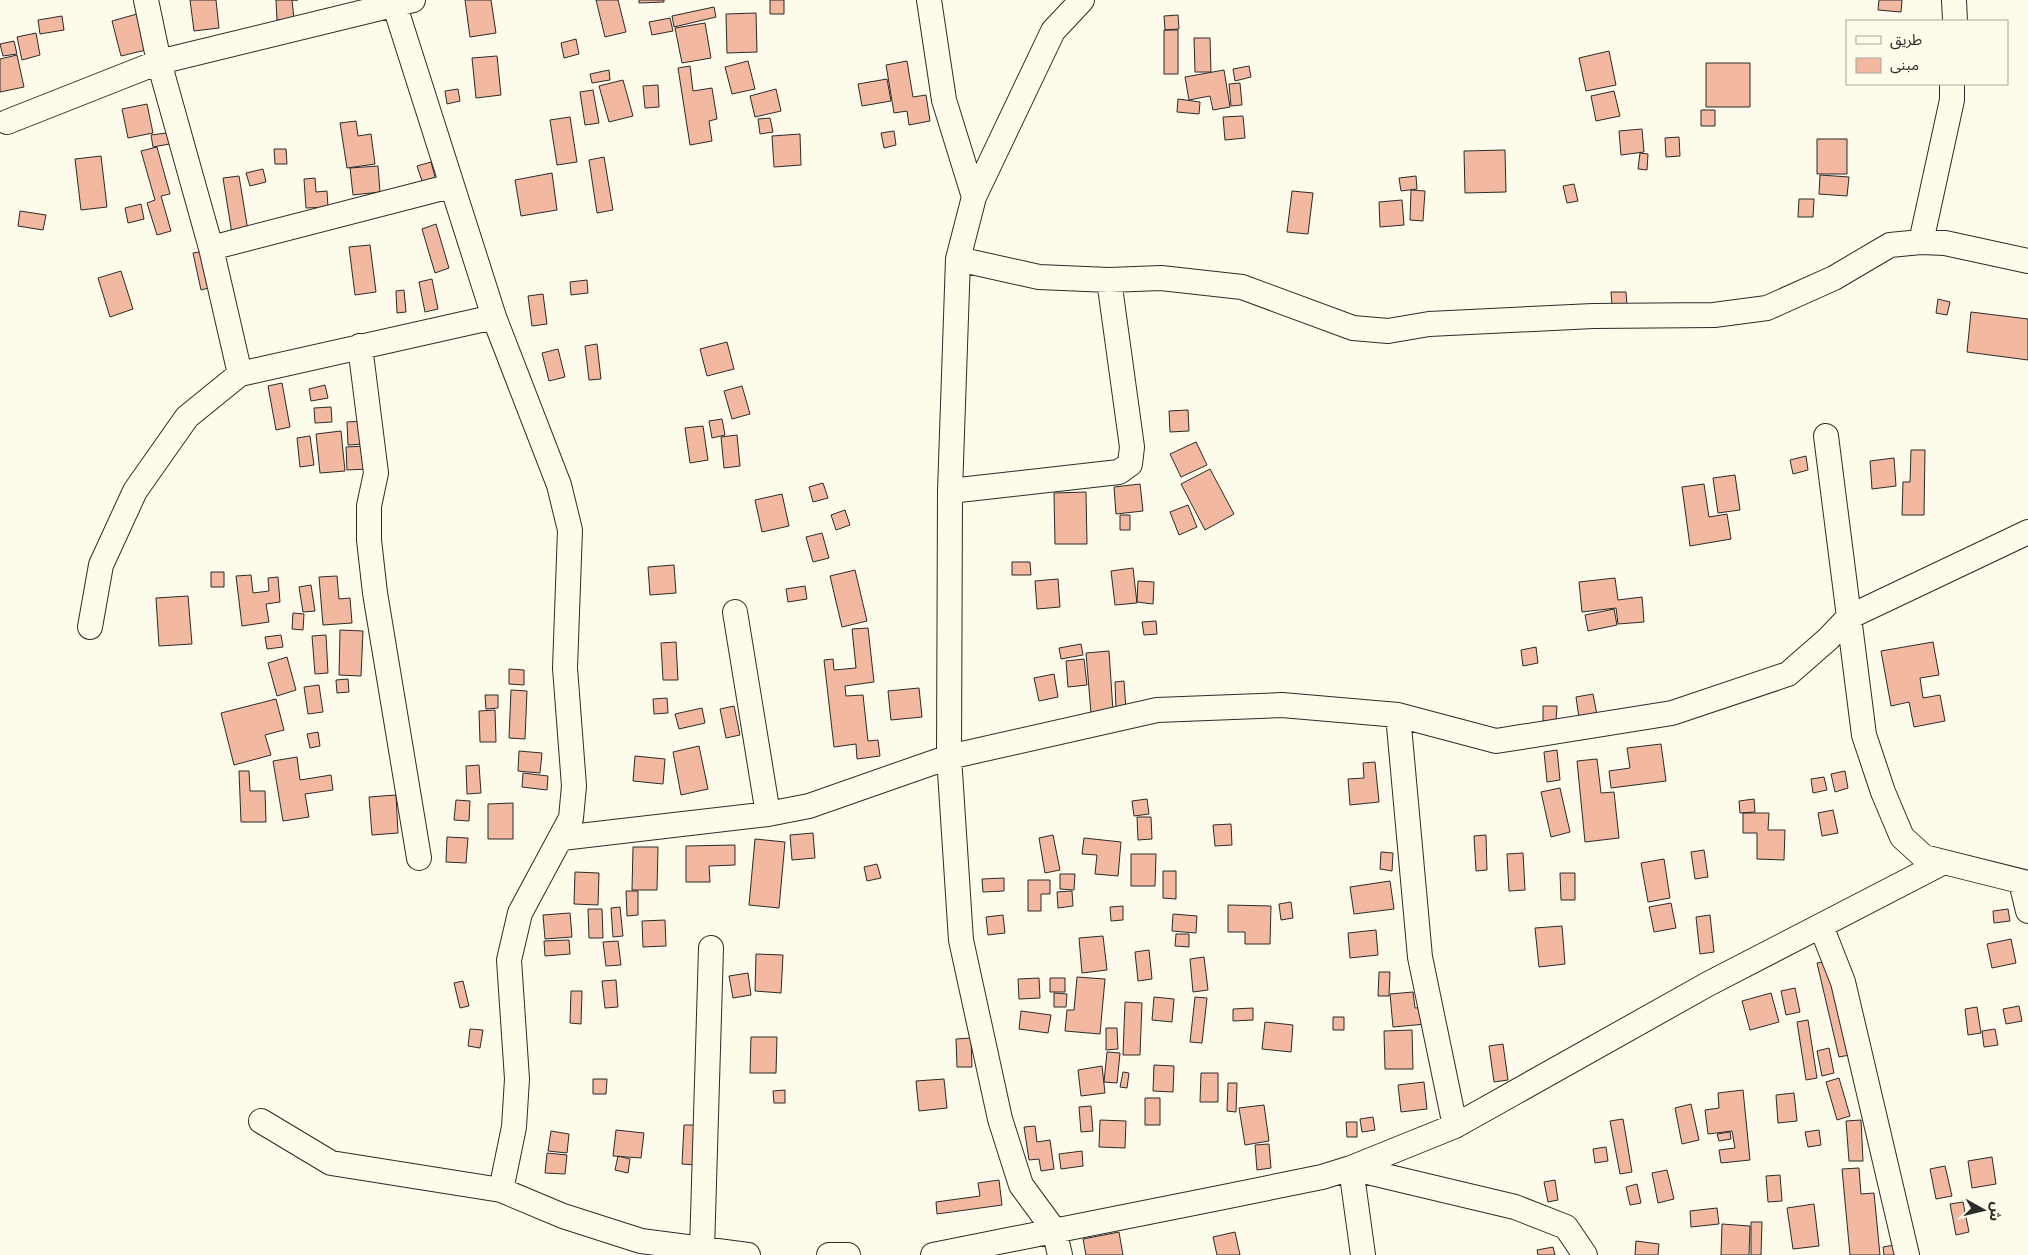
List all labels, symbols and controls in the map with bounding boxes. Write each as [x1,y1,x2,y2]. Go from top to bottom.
legend [1846,20,2008,85]
text: طريق [1890,31,1922,50]
text: مبنى [1890,56,1919,74]
north arrow [1958,1185,2008,1235]
text: ش [1986,1201,2005,1222]

